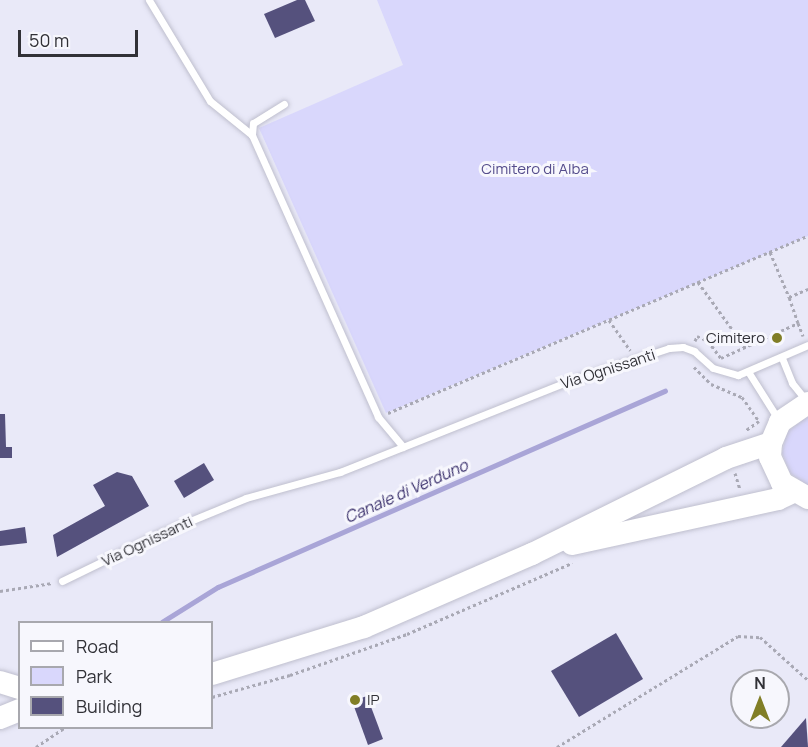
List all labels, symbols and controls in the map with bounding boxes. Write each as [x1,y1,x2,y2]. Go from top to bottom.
scale bar [21,18,141,56]
text: 50 m [29,28,69,52]
park label: Cimitero di Alba [481,160,589,178]
place label: Cimitero [706,329,765,347]
marker: Cimitero [770,331,784,345]
street label: Via Ognissanti [559,345,657,393]
water label: Canale di Verduno [341,455,471,527]
street label: Via Ognissanti [99,512,195,570]
legend [18,621,213,729]
text: Road [76,634,119,658]
text: Park [76,664,112,688]
north arrow [730,669,790,729]
text: N [754,672,766,694]
place label: IP [367,691,380,709]
marker: IP [348,693,362,707]
text: Building [76,694,142,718]

